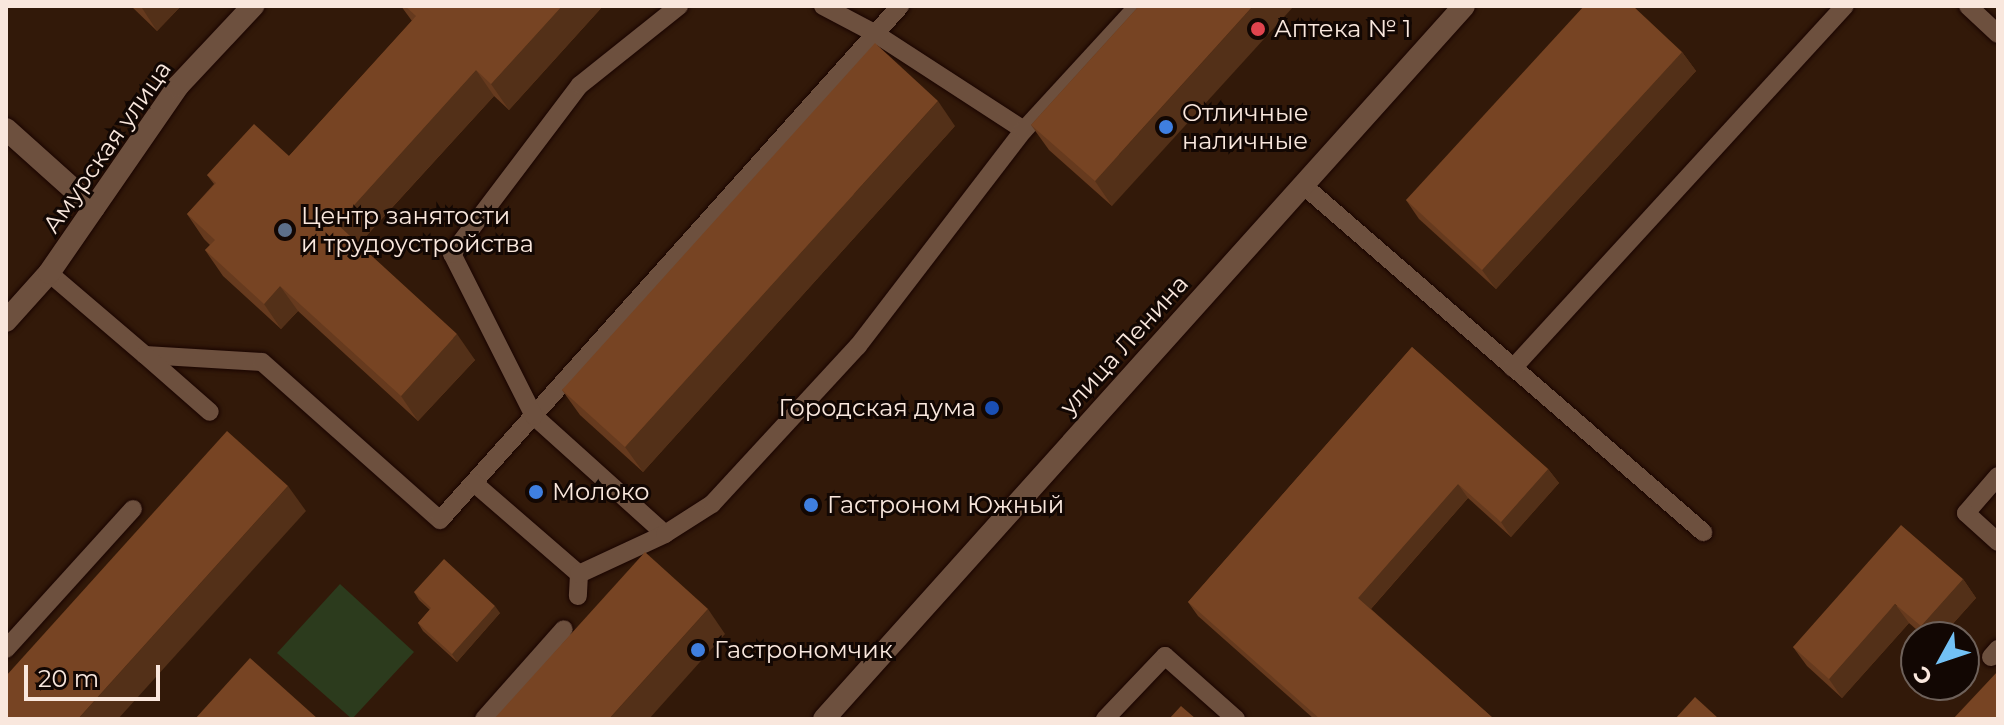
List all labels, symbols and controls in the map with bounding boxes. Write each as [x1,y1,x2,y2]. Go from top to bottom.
place label: Аптека № 1 [1274,15,1411,43]
marker: Аптека № 1 [1249,20,1267,38]
street label: Амурская улица [37,55,177,239]
place label: Отличные наличные [1182,99,1309,155]
marker: Отличные наличные [1157,118,1175,136]
place label: Центр занятости и трудоустройства [301,202,534,258]
marker: Центр занятости и трудоустройства [276,221,294,239]
street label: улица Ленина [1054,269,1194,421]
place label: Городская дума [779,394,976,422]
marker: Городская дума [983,399,1001,417]
place label: Молоко [552,478,650,506]
marker: Молоко [527,483,545,501]
place label: Гастроном Южный [827,491,1064,519]
marker: Гастроном Южный [802,496,820,514]
north arrow [1900,621,1980,701]
place label: Гастрономчик [714,636,893,664]
marker: Гастрономчик [689,641,707,659]
scale bar [28,649,164,699]
text: С [1907,661,1938,690]
text: 20 m [38,664,99,693]

